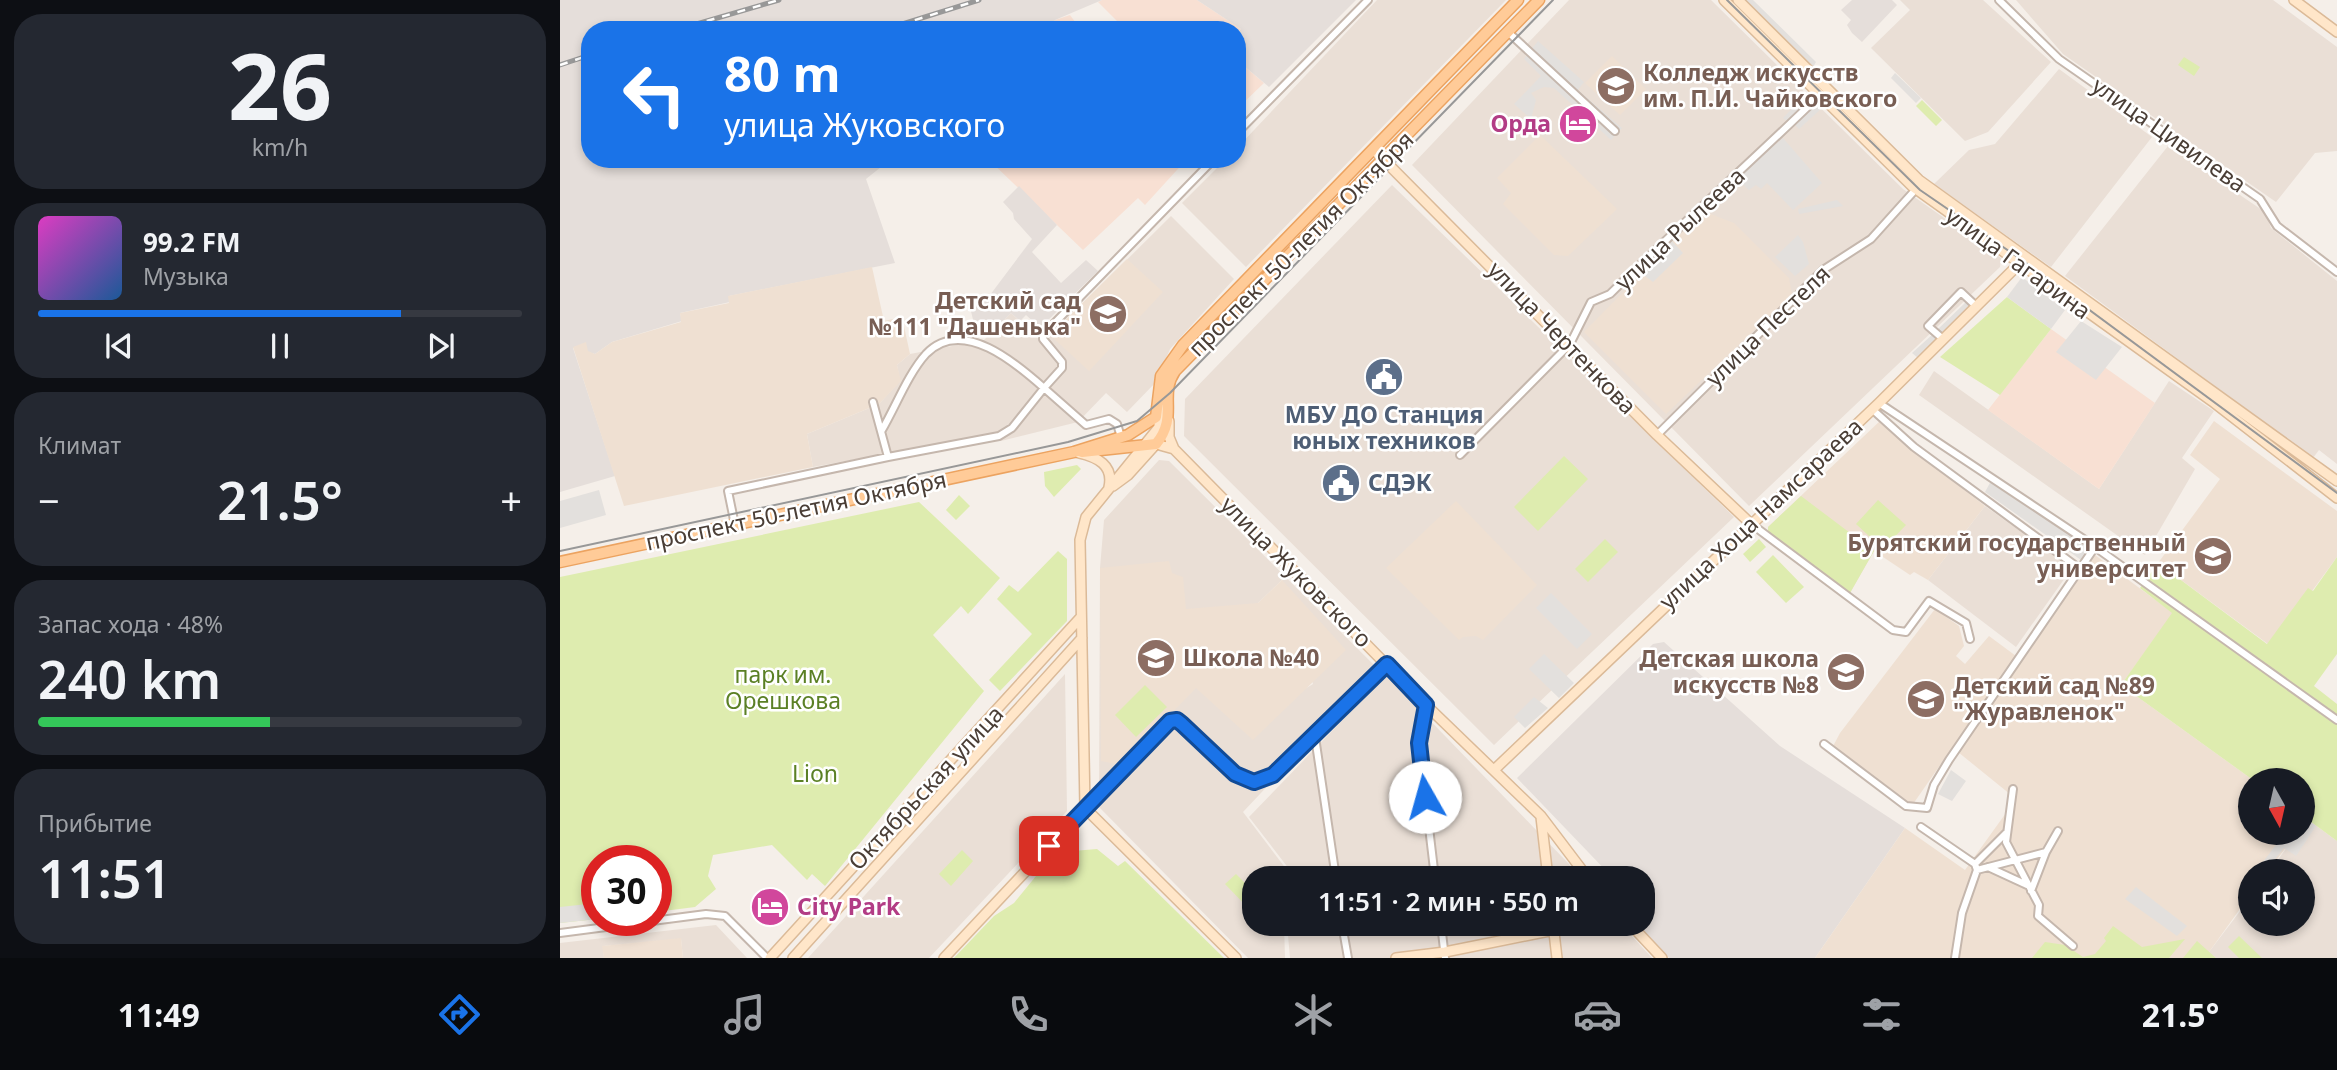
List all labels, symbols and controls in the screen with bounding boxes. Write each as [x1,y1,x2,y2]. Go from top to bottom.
text: 26 [228,23,332,147]
text: 80 m [724,40,841,106]
icon: left [609,49,700,140]
place label: Колледж искусств им. П.И. Чайковского [1643,56,1897,114]
school or university icon: Колледж искусств им. П.И. Чайковского [1595,65,1637,107]
street label: улица Цивилева [2086,69,2253,199]
text: улица Жуковского [724,103,1005,146]
hotel icon: Орда [1557,103,1599,145]
place label: Орда [1490,107,1551,139]
street label: проспект 50-летия Октября [1181,124,1420,363]
text: km/h [252,131,308,163]
street label: улица Рылеева [1607,160,1751,297]
street label: улица Гагарина [1939,198,2098,326]
text: 99.2 FM [143,224,240,260]
street label: улица Чертенкова [1481,254,1644,421]
street label: улица Пестеля [1698,258,1837,393]
text: Музыка [143,260,229,292]
place label: Детский сад №111 "Дашенька" [868,284,1081,342]
school or university icon: Детский сад №111 "Дашенька" [1087,293,1129,335]
icon: previous [100,327,138,365]
icon: pause [261,327,299,365]
icon: next [422,327,460,365]
public building icon: МБУ ДО Станция юных техников [1363,356,1405,398]
place label: МБУ ДО Станция юных техников [1285,398,1483,456]
street label: улица Хоца Намсараева [1652,410,1869,616]
text: Климат [38,429,121,461]
street label: проспект 50-летия Октября [642,462,949,558]
public building icon: СДЭК [1320,462,1362,504]
text: 21.5° [217,464,343,535]
place label: СДЭК [1368,466,1432,498]
text: − [38,474,60,526]
text: + [500,474,522,526]
street label: улица Жуковского [1214,489,1379,654]
place label: Бурятский государственный университет [1847,526,2186,584]
school or university icon: Бурятский государственный университет [2192,535,2234,577]
text: Запас хода · 48% [38,608,223,640]
school or university icon: Школа №40 [1135,637,1177,679]
place label: Школа №40 [1183,641,1320,673]
place label: Детская школа искусств №8 [1639,642,1819,700]
text: 240 km [38,643,221,714]
school or university icon: Детская школа искусств №8 [1825,651,1867,693]
park label: парк им. Орешкова [725,658,841,716]
place label: Детский сад №89 "Журавленок" [1953,669,2155,727]
school or university icon: Детский сад №89 "Журавленок" [1905,678,1947,720]
street label: Октябрьская улица [840,698,1010,877]
park label: Lion [792,757,838,789]
position arrow [1388,760,1462,834]
north arrow [2238,768,2315,845]
map controls [2238,768,2315,936]
text: Прибытие [38,807,152,839]
pin [1019,816,1079,876]
icon: arrive [1030,827,1068,865]
text: 11:51 [38,842,171,913]
speed limit sign: 30 [581,845,672,936]
button: sound [2238,859,2315,936]
text: 11:51 · 2 мин · 550 m [1318,883,1579,919]
hotel icon: City Park [749,886,791,928]
place label: City Park [797,890,901,922]
icon: directions [435,990,484,1039]
icon: music [720,990,769,1039]
icon: phone [1004,990,1053,1039]
icon: climate [1289,990,1338,1039]
icon: car [1573,990,1622,1039]
icon: filters [1857,990,1906,1039]
text: 11:49 [118,993,200,1036]
text: 21.5° [2142,993,2219,1036]

